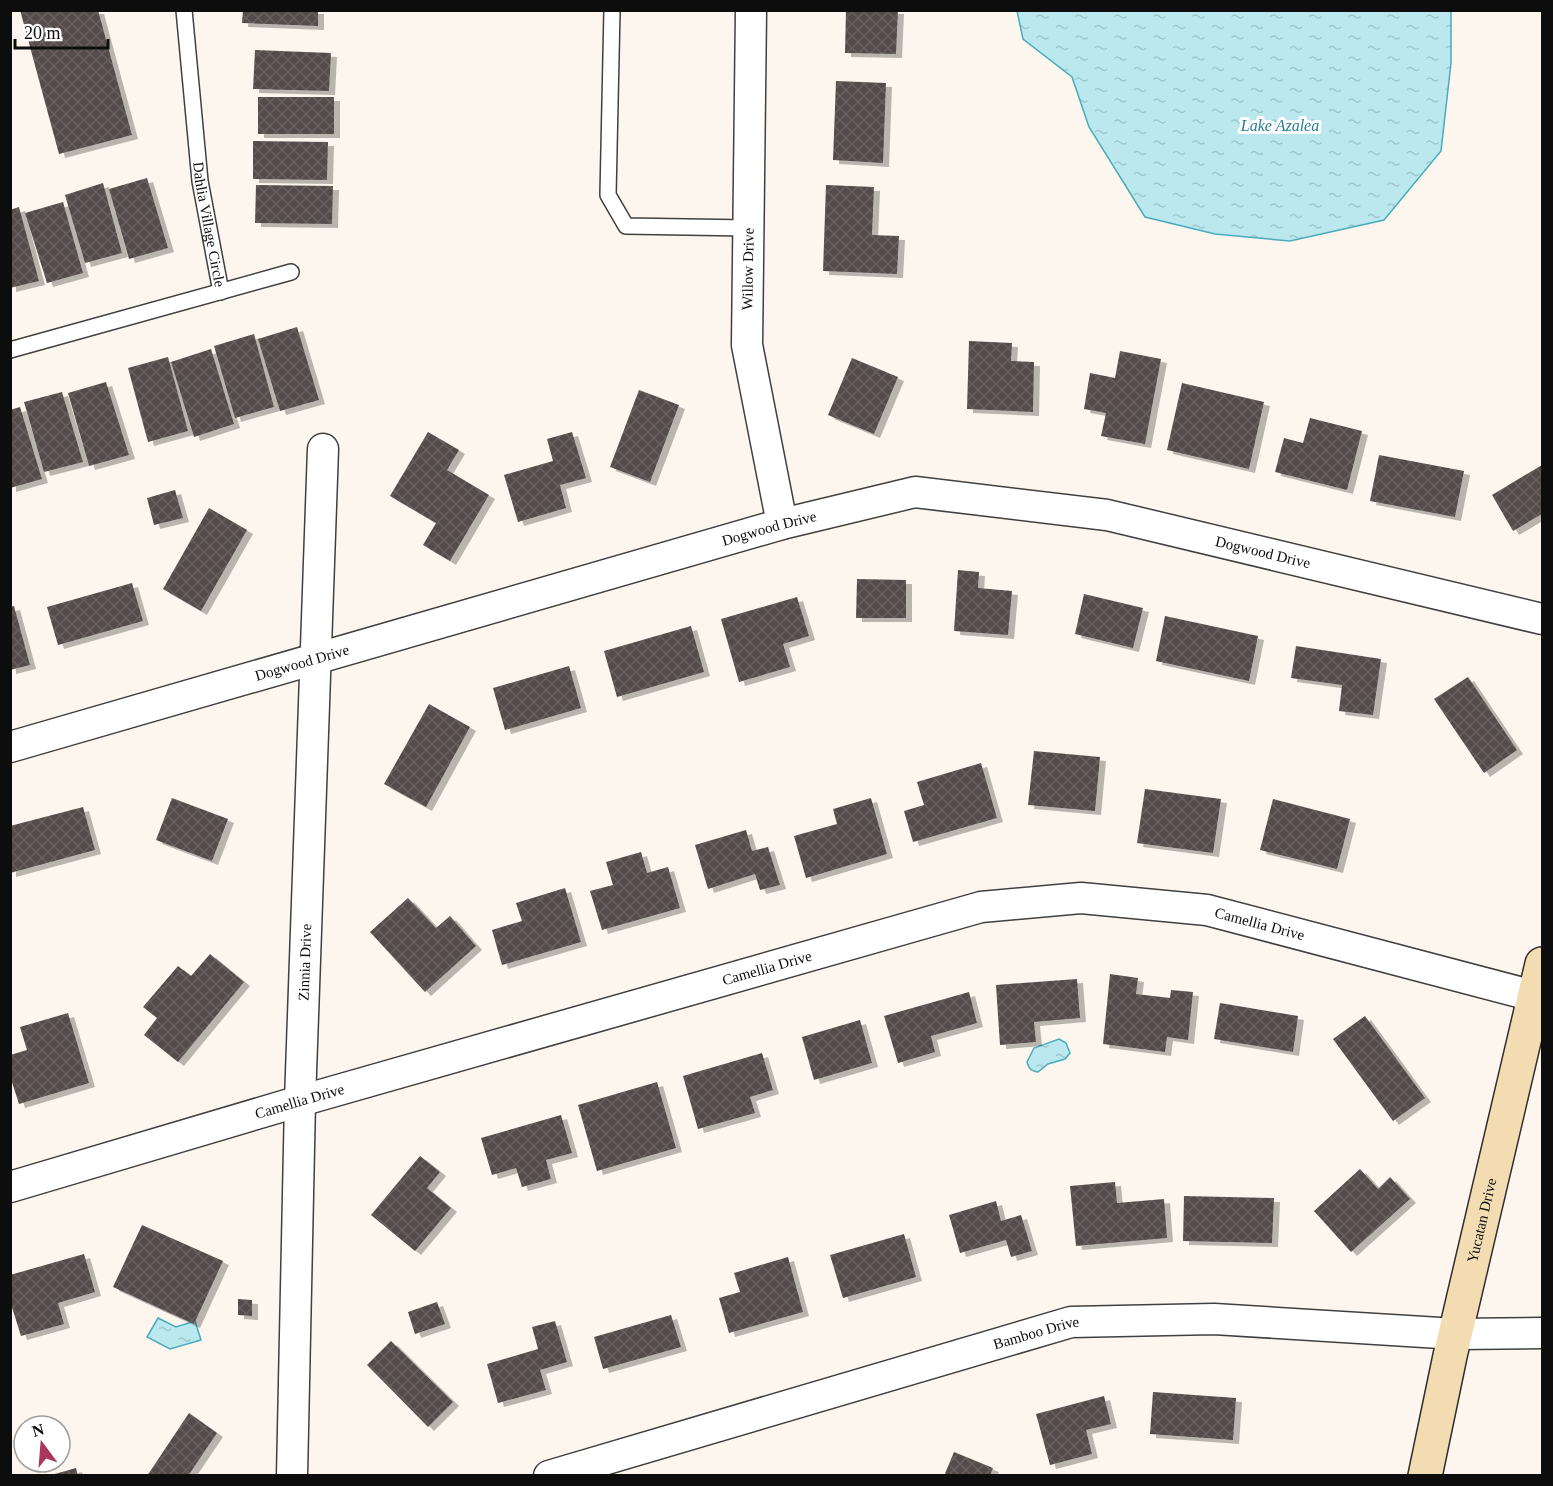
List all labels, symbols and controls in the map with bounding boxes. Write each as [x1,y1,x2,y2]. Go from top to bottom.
scale bar [15,12,108,50]
text: 20 m [24,23,61,43]
water label: Lake Azalea [1240,117,1319,134]
street label: Dahlia Village Circle [190,161,228,289]
street label: Willow Drive [739,227,757,310]
street label: Dogwood Drive [720,508,818,549]
street label: Dogwood Drive [1214,533,1312,571]
street label: Dogwood Drive [253,641,351,684]
street label: Camellia Drive [1213,904,1307,943]
street label: Zinnia Drive [296,923,314,1001]
street label: Camellia Drive [720,948,814,988]
street label: Camellia Drive [253,1081,346,1122]
street label: Yucatan Drive [1464,1176,1500,1264]
street label: Bamboo Drive [991,1314,1080,1352]
north arrow [12,1414,72,1474]
text: N [30,1420,46,1440]

